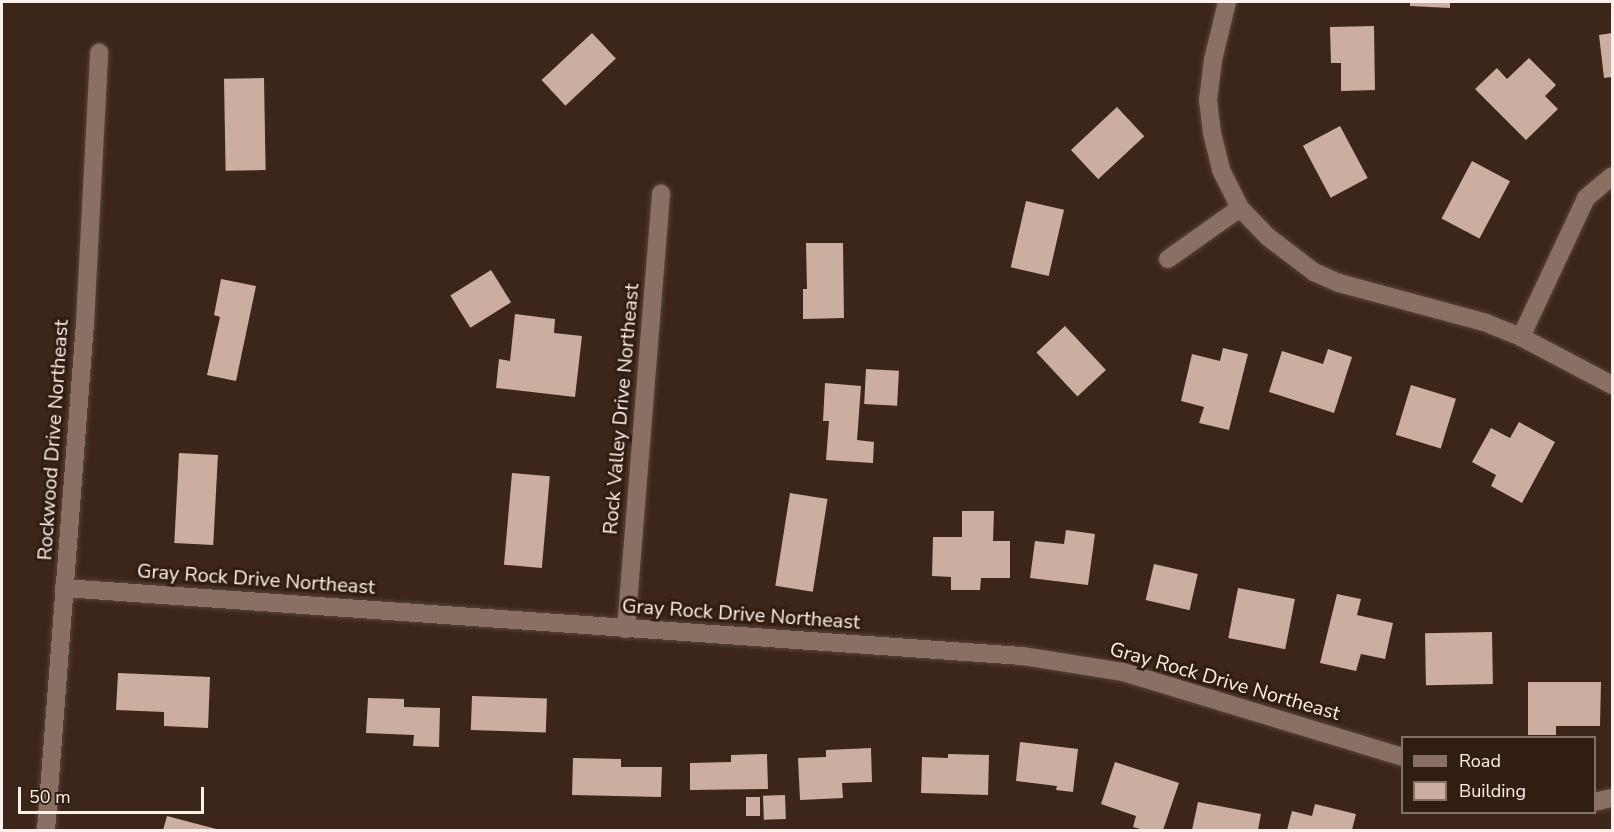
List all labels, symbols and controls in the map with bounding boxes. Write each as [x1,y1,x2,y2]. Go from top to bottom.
street label: Rock Valley Drive Northeast [598,282,644,536]
street label: Rockwood Drive Northeast [33,319,73,561]
street label: Gray Rock Drive Northeast [136,559,376,599]
street label: Gray Rock Drive Northeast [621,594,861,634]
street label: Gray Rock Drive Northeast [1107,637,1343,725]
legend [1401,736,1596,814]
text: Road [1459,749,1501,773]
scale bar [21,775,207,813]
text: Building [1459,779,1526,803]
text: 50 m [29,785,71,809]

